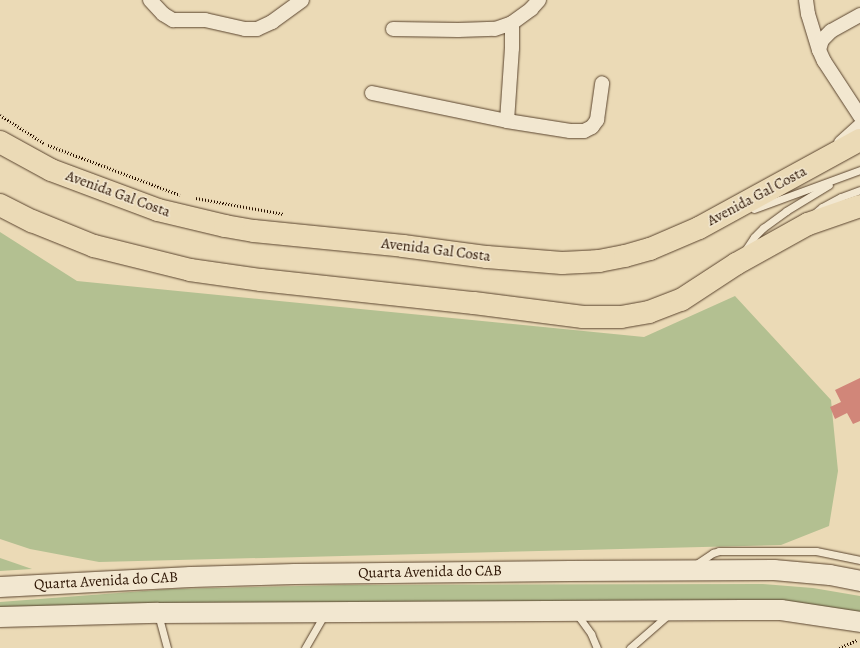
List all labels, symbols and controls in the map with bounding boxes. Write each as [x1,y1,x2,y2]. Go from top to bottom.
street label: Avenida Gal Costa [704,162,810,230]
street label: Avenida Gal Costa [63,167,173,221]
street label: Avenida Gal Costa [380,234,492,266]
street label: Quarta Avenida do CAB [358,562,502,582]
street label: Quarta Avenida do CAB [34,568,178,594]

